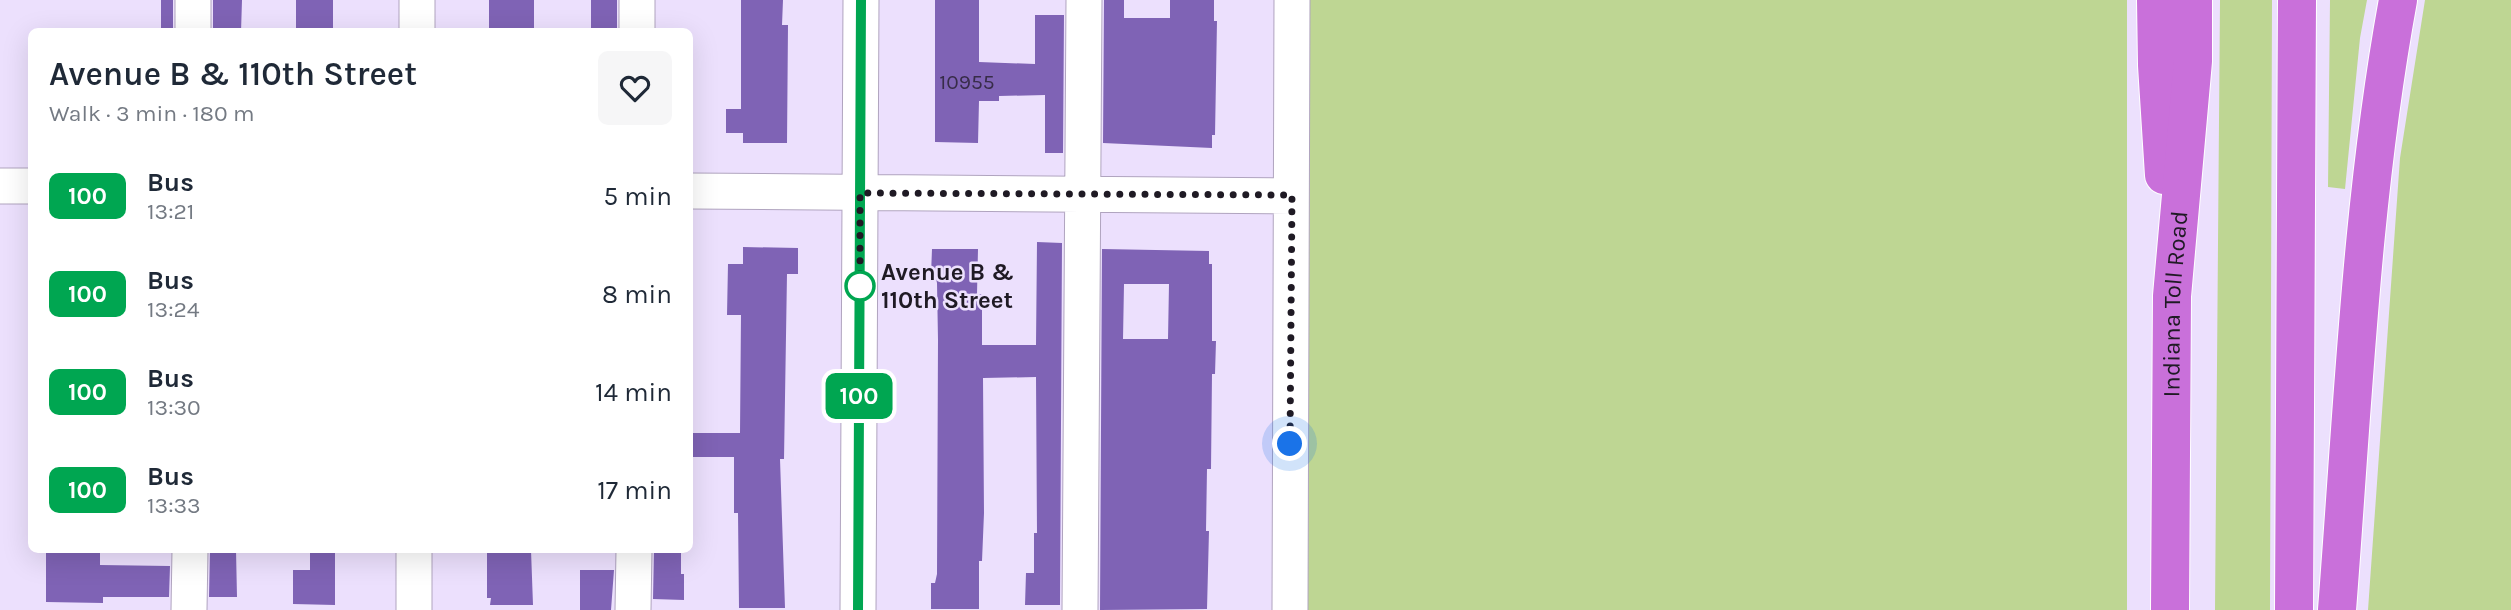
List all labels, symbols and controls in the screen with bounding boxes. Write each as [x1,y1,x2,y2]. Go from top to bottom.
button: heart [598,51,672,125]
text: Avenue B & 110th Street [49,55,417,93]
house number: 10955 [939,70,995,94]
text: Walk · 3 min · 180 m [49,100,255,127]
text: Bus [147,167,194,198]
text: 5 min [603,181,672,212]
text: 100 [68,182,107,210]
text: 13:21 [147,198,194,225]
street label: Indiana Toll Road [2157,210,2194,398]
place label: Avenue B & 110th Street [881,258,1014,314]
text: Bus [147,265,194,296]
marker: Avenue B & 110th Street [845,271,875,301]
text: 8 min [602,279,672,310]
text: 100 [68,280,107,308]
text: 13:24 [147,296,200,323]
text: Bus [147,363,194,394]
line badge: 100 [819,373,899,419]
text: 14 min [595,377,672,408]
text: 100 [68,378,107,406]
text: 100 [840,382,878,410]
text: 13:30 [147,394,201,421]
your location [1272,426,1307,461]
text: Bus [147,461,194,492]
text: 17 min [597,475,672,506]
text: 100 [68,476,107,504]
text: 13:33 [147,492,201,519]

